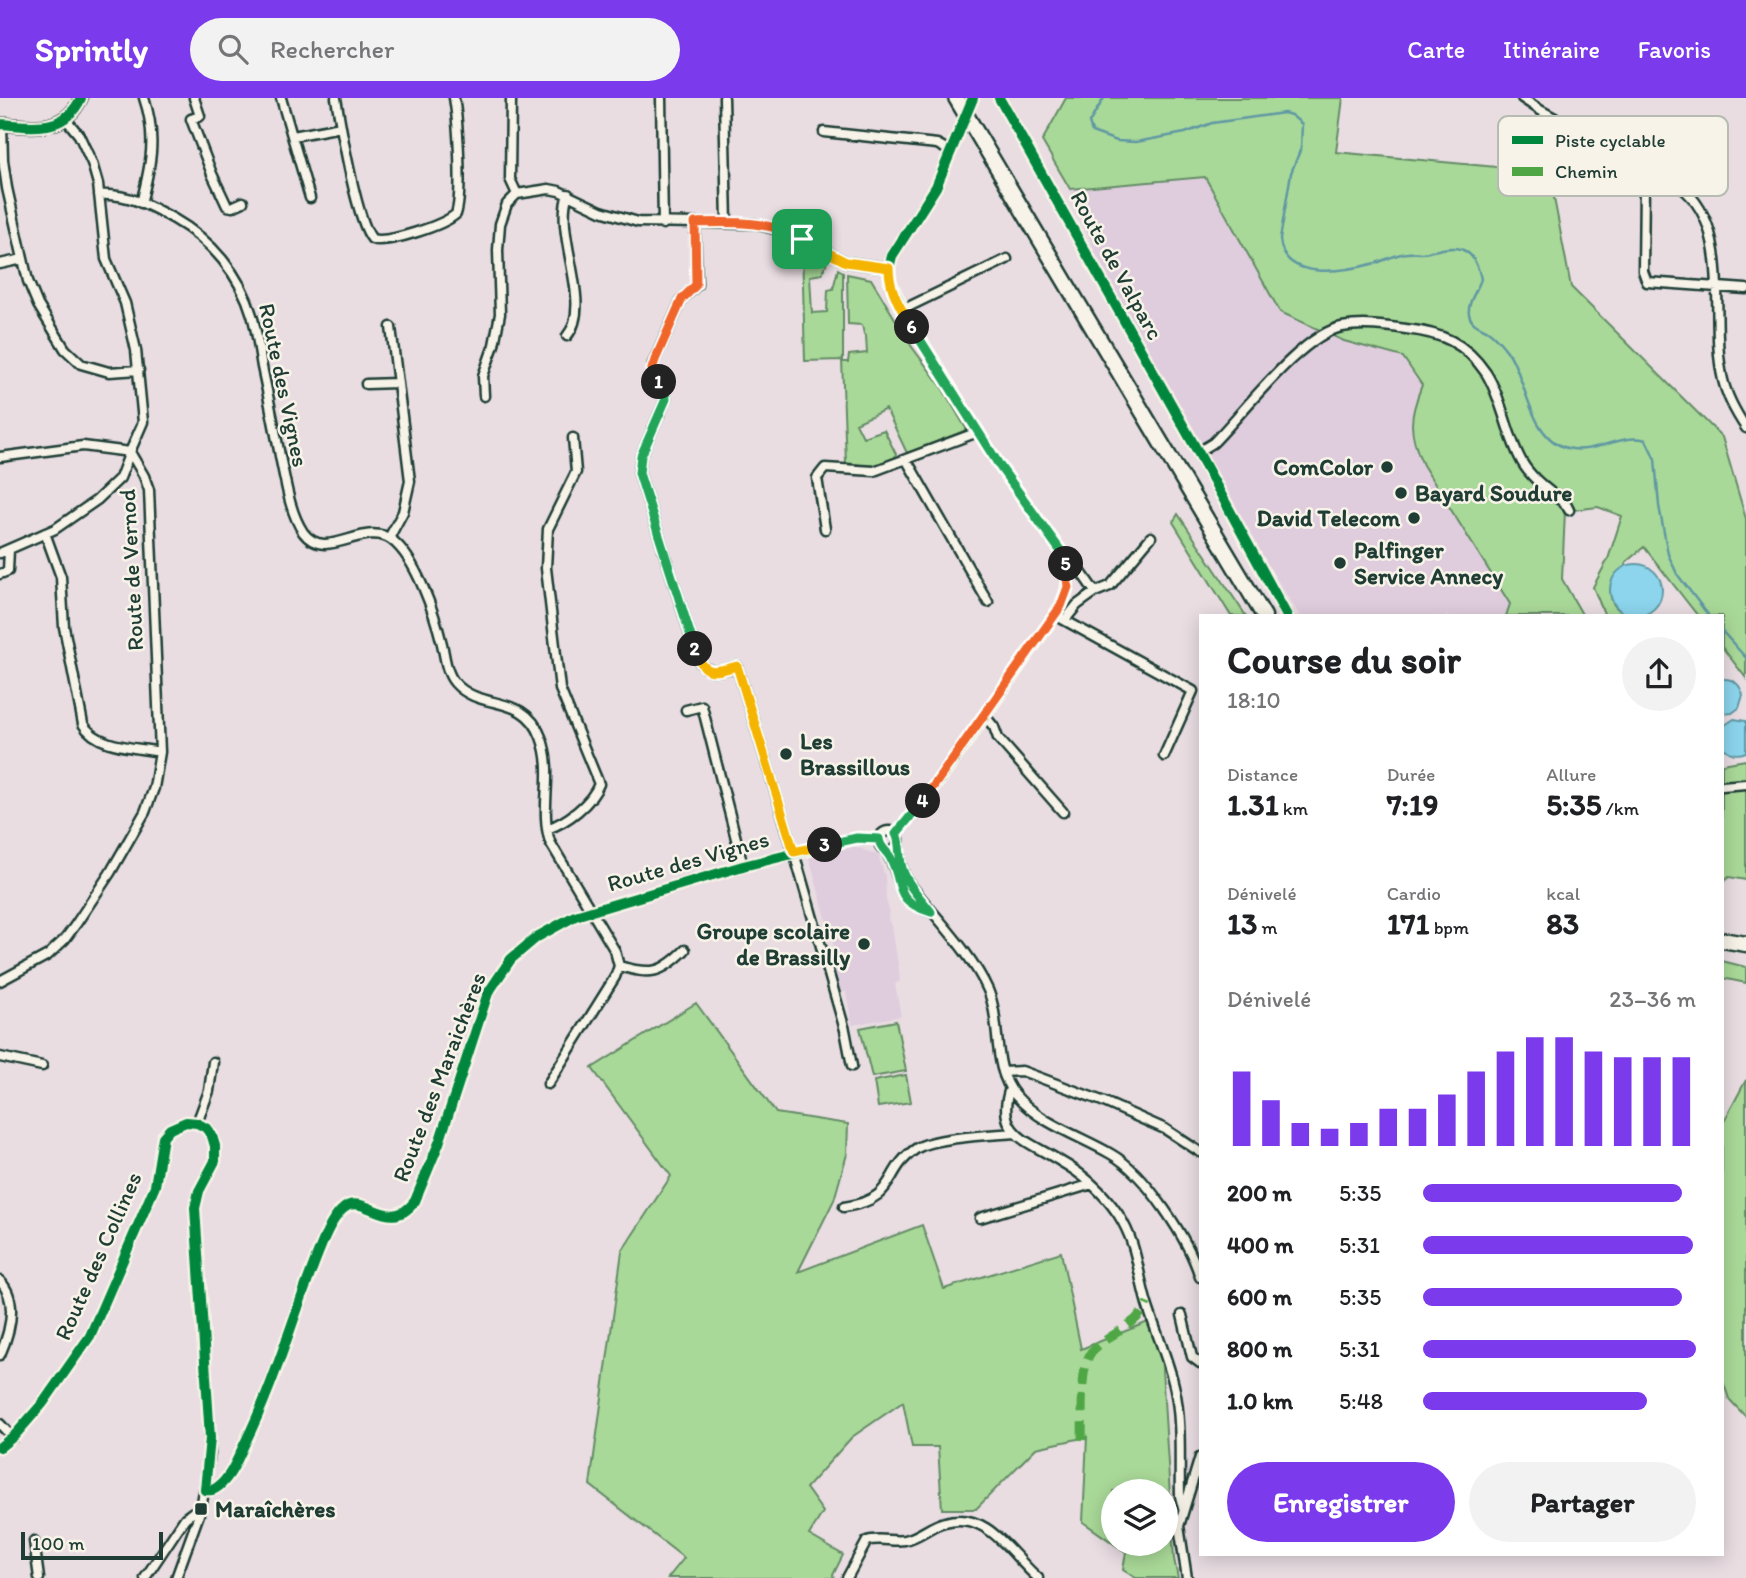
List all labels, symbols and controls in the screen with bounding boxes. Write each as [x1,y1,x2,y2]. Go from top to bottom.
search box [190,18,680,81]
text: Sprintly [35,30,148,69]
icon: search [214,30,252,68]
text: Rechercher [270,33,394,65]
text: Carte [1407,35,1465,64]
text: Itinéraire [1503,35,1600,64]
text: Favoris [1638,35,1711,64]
legend [1498,116,1728,196]
text: Piste cyclable [1555,129,1666,152]
text: Chemin [1555,160,1618,183]
street label: Route de Valparc [1064,185,1170,345]
pin [772,209,832,269]
icon: arrive [783,220,821,258]
street label: Route des Vignes [253,301,315,469]
pin: 6 [894,310,930,344]
text: 6 [906,315,917,338]
pin: 1 [642,364,676,400]
text: 1 [654,370,663,393]
place label: ComColor [1273,453,1374,481]
marker: ComColor [1379,459,1395,475]
place label: Bayard Soudure [1415,479,1572,507]
marker: Bayard Soudure [1393,485,1409,501]
street label: Route de Vernod [113,488,149,652]
place label: David Telecom [1256,504,1400,532]
marker: David Telecom [1406,510,1422,526]
place label: Palfinger Service Annecy [1354,536,1503,590]
pin: 5 [1048,546,1084,582]
text: 5 [1061,552,1070,575]
marker: Palfinger Service Annecy [1332,555,1348,571]
pin: 2 [678,632,712,666]
text: 2 [690,637,700,660]
text: Course du soir [1227,637,1461,683]
button: share [1622,637,1696,711]
text: 18:10 [1227,686,1281,714]
place label: Les Brassillous [800,727,910,781]
marker: Les Brassillous [778,746,794,762]
text: Distance [1227,763,1298,786]
text: Durée [1387,763,1435,786]
text: Allure [1546,763,1596,786]
pin: 4 [906,784,940,818]
text: 1.31 [1227,786,1279,823]
text: 7:19 [1387,786,1439,823]
text: 5:35 [1546,786,1602,823]
text: 4 [917,789,928,812]
text: km [1279,797,1308,820]
text: /km [1602,797,1639,820]
street label: Route des Vignes [604,825,772,897]
pin: 3 [808,828,842,862]
text: 3 [819,833,830,856]
text: Dénivelé [1227,882,1297,905]
text: Cardio [1387,882,1441,905]
text: kcal [1546,882,1580,905]
text: 13 [1227,905,1257,942]
text: 171 [1387,905,1429,942]
text: 83 [1546,905,1579,942]
text: m [1257,916,1278,939]
text: bpm [1429,916,1469,939]
place label: Groupe scolaire de Brassilly [696,917,850,971]
marker: Groupe scolaire de Brassilly [856,936,872,952]
street label: Route des Maraichères [386,968,492,1186]
text: Dénivelé [1227,985,1311,1013]
text: 23–36 m [1609,985,1696,1013]
street label: Route des Collines [48,1167,148,1345]
text: 200 m [1227,1179,1292,1207]
text: 5:35 [1339,1179,1381,1207]
text: 400 m [1227,1231,1294,1259]
text: 5:31 [1339,1231,1380,1259]
text: 600 m [1227,1283,1292,1311]
text: 5:35 [1339,1283,1381,1311]
text: 800 m [1227,1335,1292,1363]
text: 5:31 [1339,1335,1380,1363]
text: 1.0 km [1227,1387,1293,1415]
text: 5:48 [1339,1387,1383,1415]
button: Enregistrer [1227,1462,1455,1542]
button: Partager [1469,1462,1696,1542]
map controls [1101,1479,1178,1556]
button: layers [1101,1479,1178,1556]
place label: Maraîchères [215,1495,336,1523]
marker: Maraîchères [193,1501,209,1517]
scale bar [21,1529,163,1561]
text: 100 m [32,1532,84,1555]

